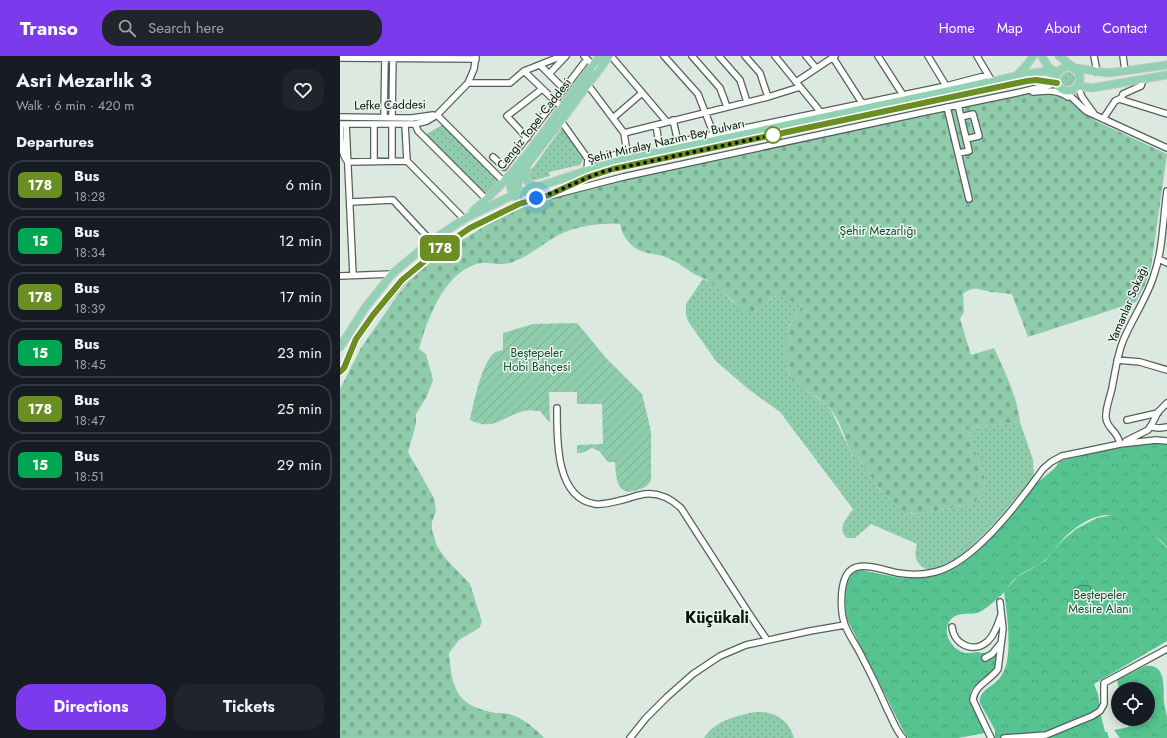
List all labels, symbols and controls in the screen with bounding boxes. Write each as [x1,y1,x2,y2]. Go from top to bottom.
search box [102,10,382,46]
text: Transo [20,15,78,42]
icon: search [116,17,138,39]
text: Search here [148,17,224,39]
text: Home [939,18,975,38]
text: Map [997,18,1023,38]
text: About [1045,18,1080,38]
text: Contact [1102,18,1147,38]
text: Asri Mezarlık 3 [16,67,152,94]
button: heart [282,69,324,111]
street label: Cengiz Topel Caddesi [492,74,576,174]
street label: Lefke Caddesi [354,95,426,115]
text: Walk · 6 min · 420 m [16,96,134,115]
street label: Şehit Miralay Nazım Bey Bulvarı [586,114,746,168]
unlabelled marker [764,126,782,144]
text: Departures [16,131,94,153]
text: Bus [74,165,99,187]
text: 6 min [285,174,322,196]
text: 178 [28,175,52,195]
text: 18:28 [74,187,105,206]
your location [526,188,546,208]
text: Bus [74,221,99,243]
park label: Şehir Mezarlığı [840,222,916,240]
text: 12 min [279,230,322,252]
text: 15 [32,231,48,251]
line badge: 178 [417,235,463,261]
text: 178 [428,238,452,258]
text: 18:34 [74,243,106,262]
street label: Yamanlar Sokağı [1103,262,1153,346]
text: Bus [74,277,99,299]
text: 17 min [279,286,322,308]
text: 178 [28,287,52,307]
text: 18:39 [74,299,105,318]
text: Bus [74,333,99,355]
text: 23 min [277,342,322,364]
text: 15 [32,343,48,363]
park label: Beştepeler Hobi Bahçesi [503,344,571,376]
text: 18:45 [74,355,106,374]
text: Bus [74,389,99,411]
text: 25 min [277,398,322,420]
text: 178 [28,399,52,419]
text: 18:47 [74,411,105,430]
text: Bus [74,445,99,467]
text: 29 min [277,454,322,476]
text: 15 [32,455,48,475]
text: 18:51 [74,467,104,486]
park label: Beştepeler Mesire Alanı [1068,586,1132,618]
district label: Küçükali [685,606,749,629]
map controls [1111,682,1155,726]
button: locate [1111,682,1155,726]
button: Directions [16,684,166,730]
button: Tickets [174,684,324,730]

